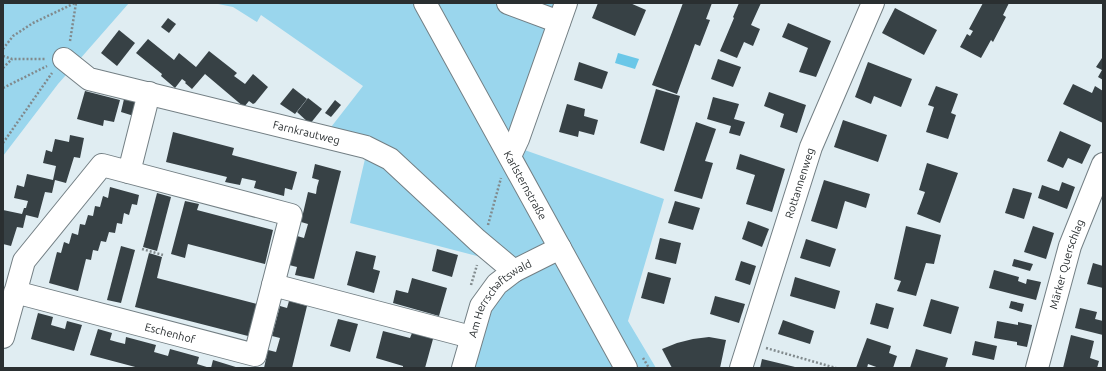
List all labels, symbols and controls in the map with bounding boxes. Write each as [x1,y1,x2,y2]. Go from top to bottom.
street label: Farnkrautweg [272,118,341,146]
street label: Rottannenweg [783,146,816,220]
street label: Karlsternstraße [502,149,549,222]
street label: Märker Querschlag [1047,217,1086,311]
street label: Am Herrschaftswald [466,257,534,339]
street label: Eschenhof [144,321,197,346]

